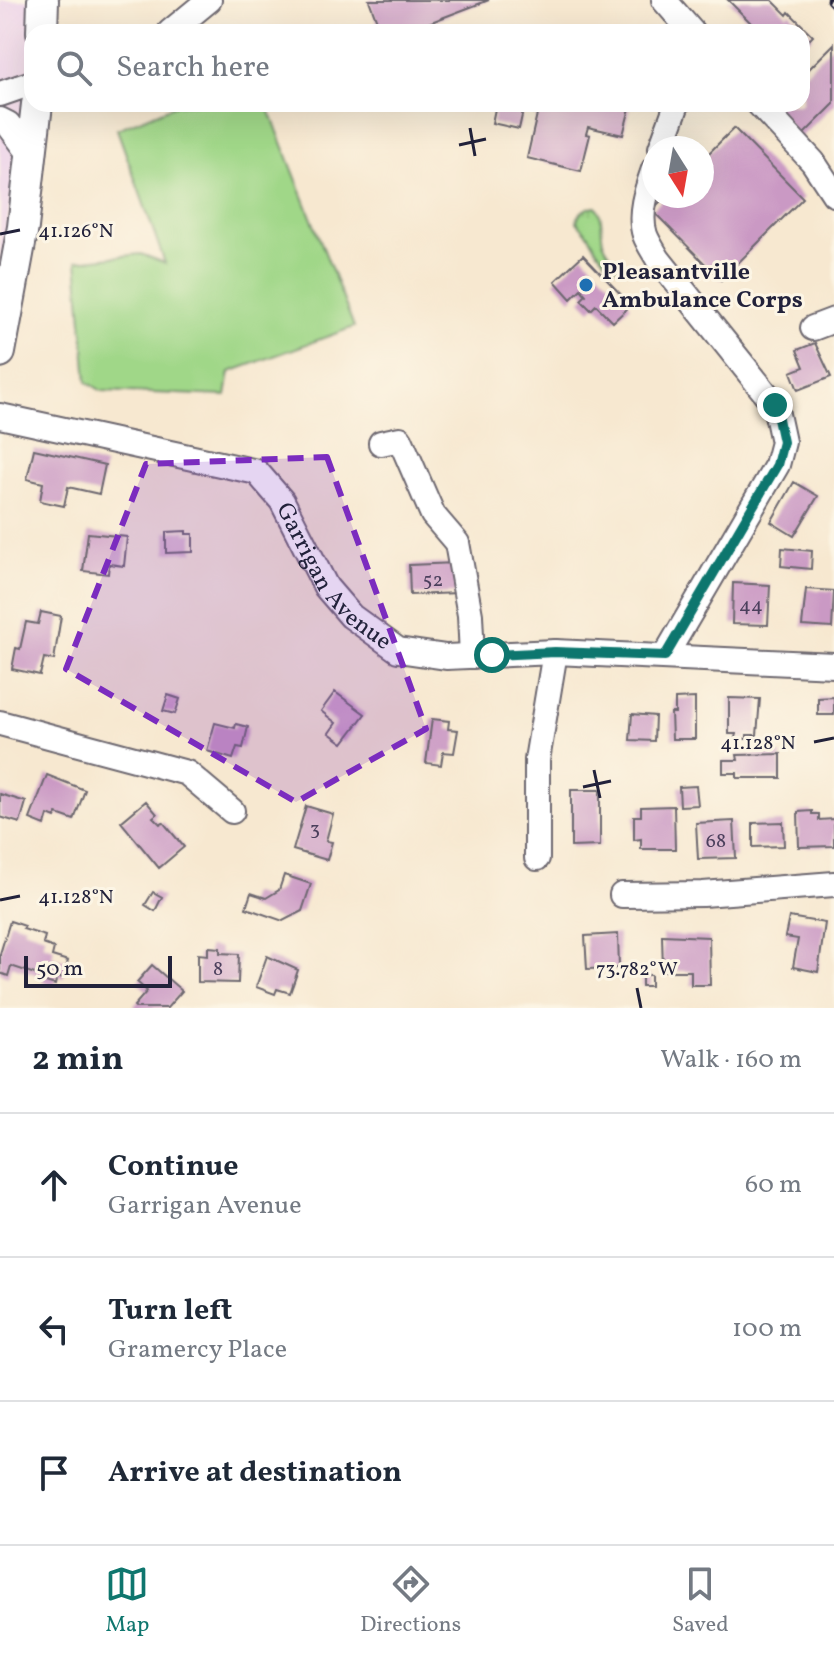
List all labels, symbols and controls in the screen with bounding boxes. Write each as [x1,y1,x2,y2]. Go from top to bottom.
search box [24,24,810,112]
icon: search [52,46,96,90]
text: Search here [116,47,270,89]
north arrow [642,136,714,208]
text: 41.126°N [38,218,114,246]
place label: Pleasantville Ambulance Corps [602,256,803,318]
marker: Pleasantville Ambulance Corps [577,276,595,294]
route end [757,387,793,423]
street label: Garrigan Avenue [267,497,398,659]
house number: 52 [423,567,443,595]
house number: 44 [739,592,763,620]
route start [474,637,510,673]
text: 41.128°N [720,730,796,758]
house number: 3 [310,816,320,844]
house number: 68 [706,828,726,856]
text: 41.128°N [38,884,114,912]
scale bar [24,952,172,988]
text: 50 m [36,954,83,985]
house number: 8 [213,956,223,984]
text: 73.782°W [596,956,678,984]
text: 2 min [32,1037,124,1084]
text: Walk · 160 m [660,1042,802,1078]
text: Continue [108,1146,239,1188]
icon: ahead [32,1163,76,1207]
text: 60 m [745,1167,802,1203]
text: Garrigan Avenue [108,1188,302,1224]
text: Turn left [108,1290,232,1332]
icon: left [32,1307,76,1351]
text: 100 m [732,1311,802,1347]
text: Gramercy Place [108,1332,287,1368]
icon: arrive [32,1451,76,1495]
text: Arrive at destination [108,1452,402,1494]
tab: Map [105,1562,149,1641]
tab: Directions [360,1562,461,1641]
tab: Saved [672,1562,729,1641]

